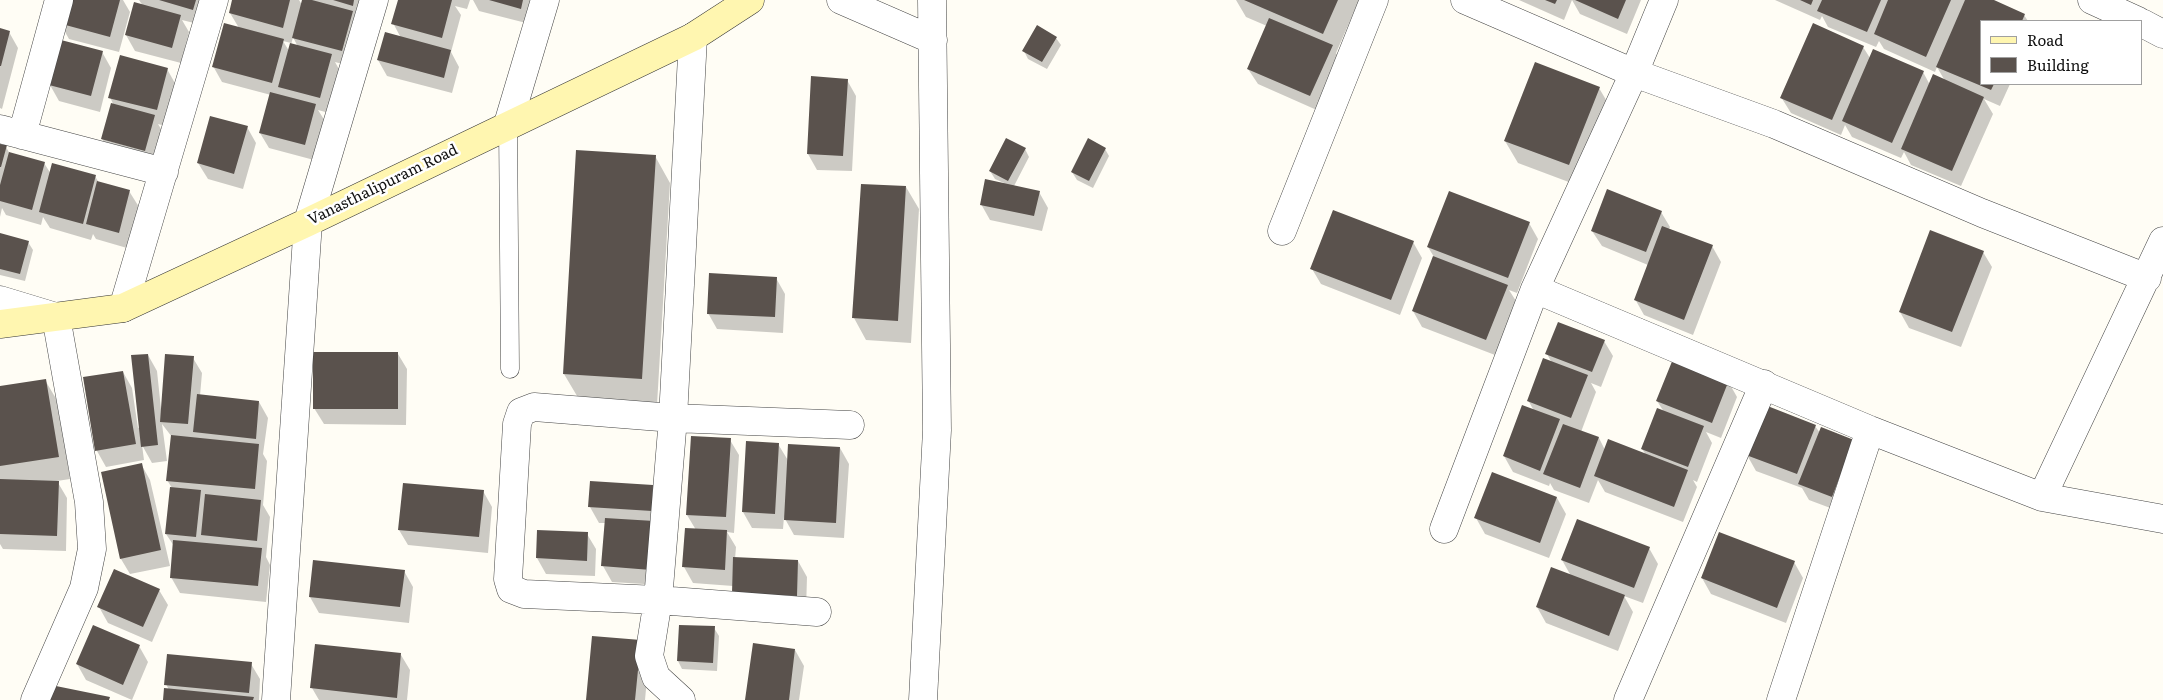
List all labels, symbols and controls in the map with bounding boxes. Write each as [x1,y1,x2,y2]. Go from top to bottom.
legend [1980,20,2143,85]
text: Road [2027,28,2063,51]
text: Building [2027,53,2089,76]
street label: Vanasthalipuram Road [305,141,461,229]

